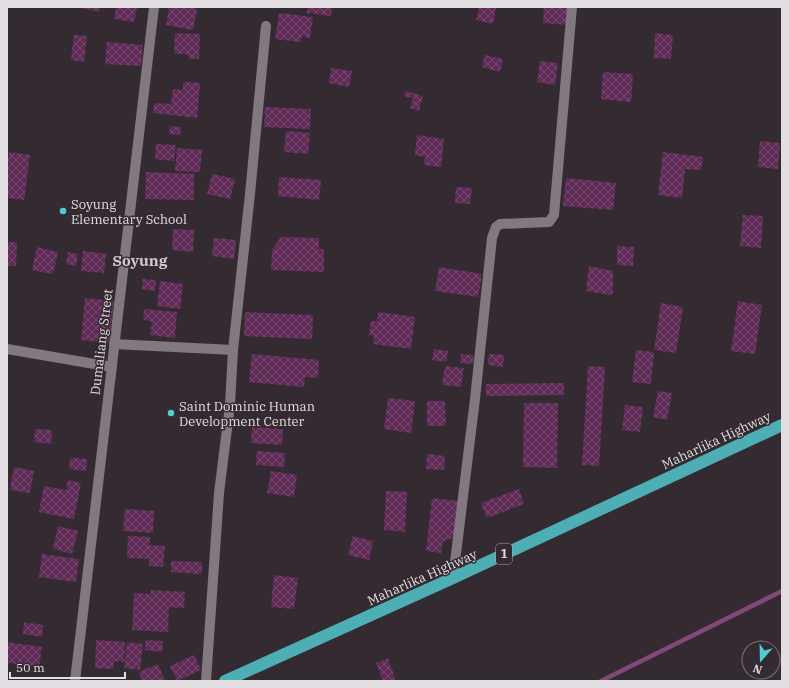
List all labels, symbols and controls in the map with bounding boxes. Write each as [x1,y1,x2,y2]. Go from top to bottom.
place label: Soyung Elementary School [71,196,187,228]
marker: Soyung Elementary School [58,206,68,216]
district label: Soyung [113,251,168,270]
street label: Dumaliang Street [87,288,116,396]
place label: Saint Dominic Human Development Center [179,398,315,430]
marker: Saint Dominic Human Development Center [166,408,176,418]
street label: Maharlika Highway [659,408,773,473]
road number: 1 [496,544,512,564]
street label: Maharlika Highway [365,546,480,609]
north arrow [741,640,781,680]
scale bar [10,654,125,680]
text: 50 m [16,660,45,675]
text: N [751,661,764,677]

